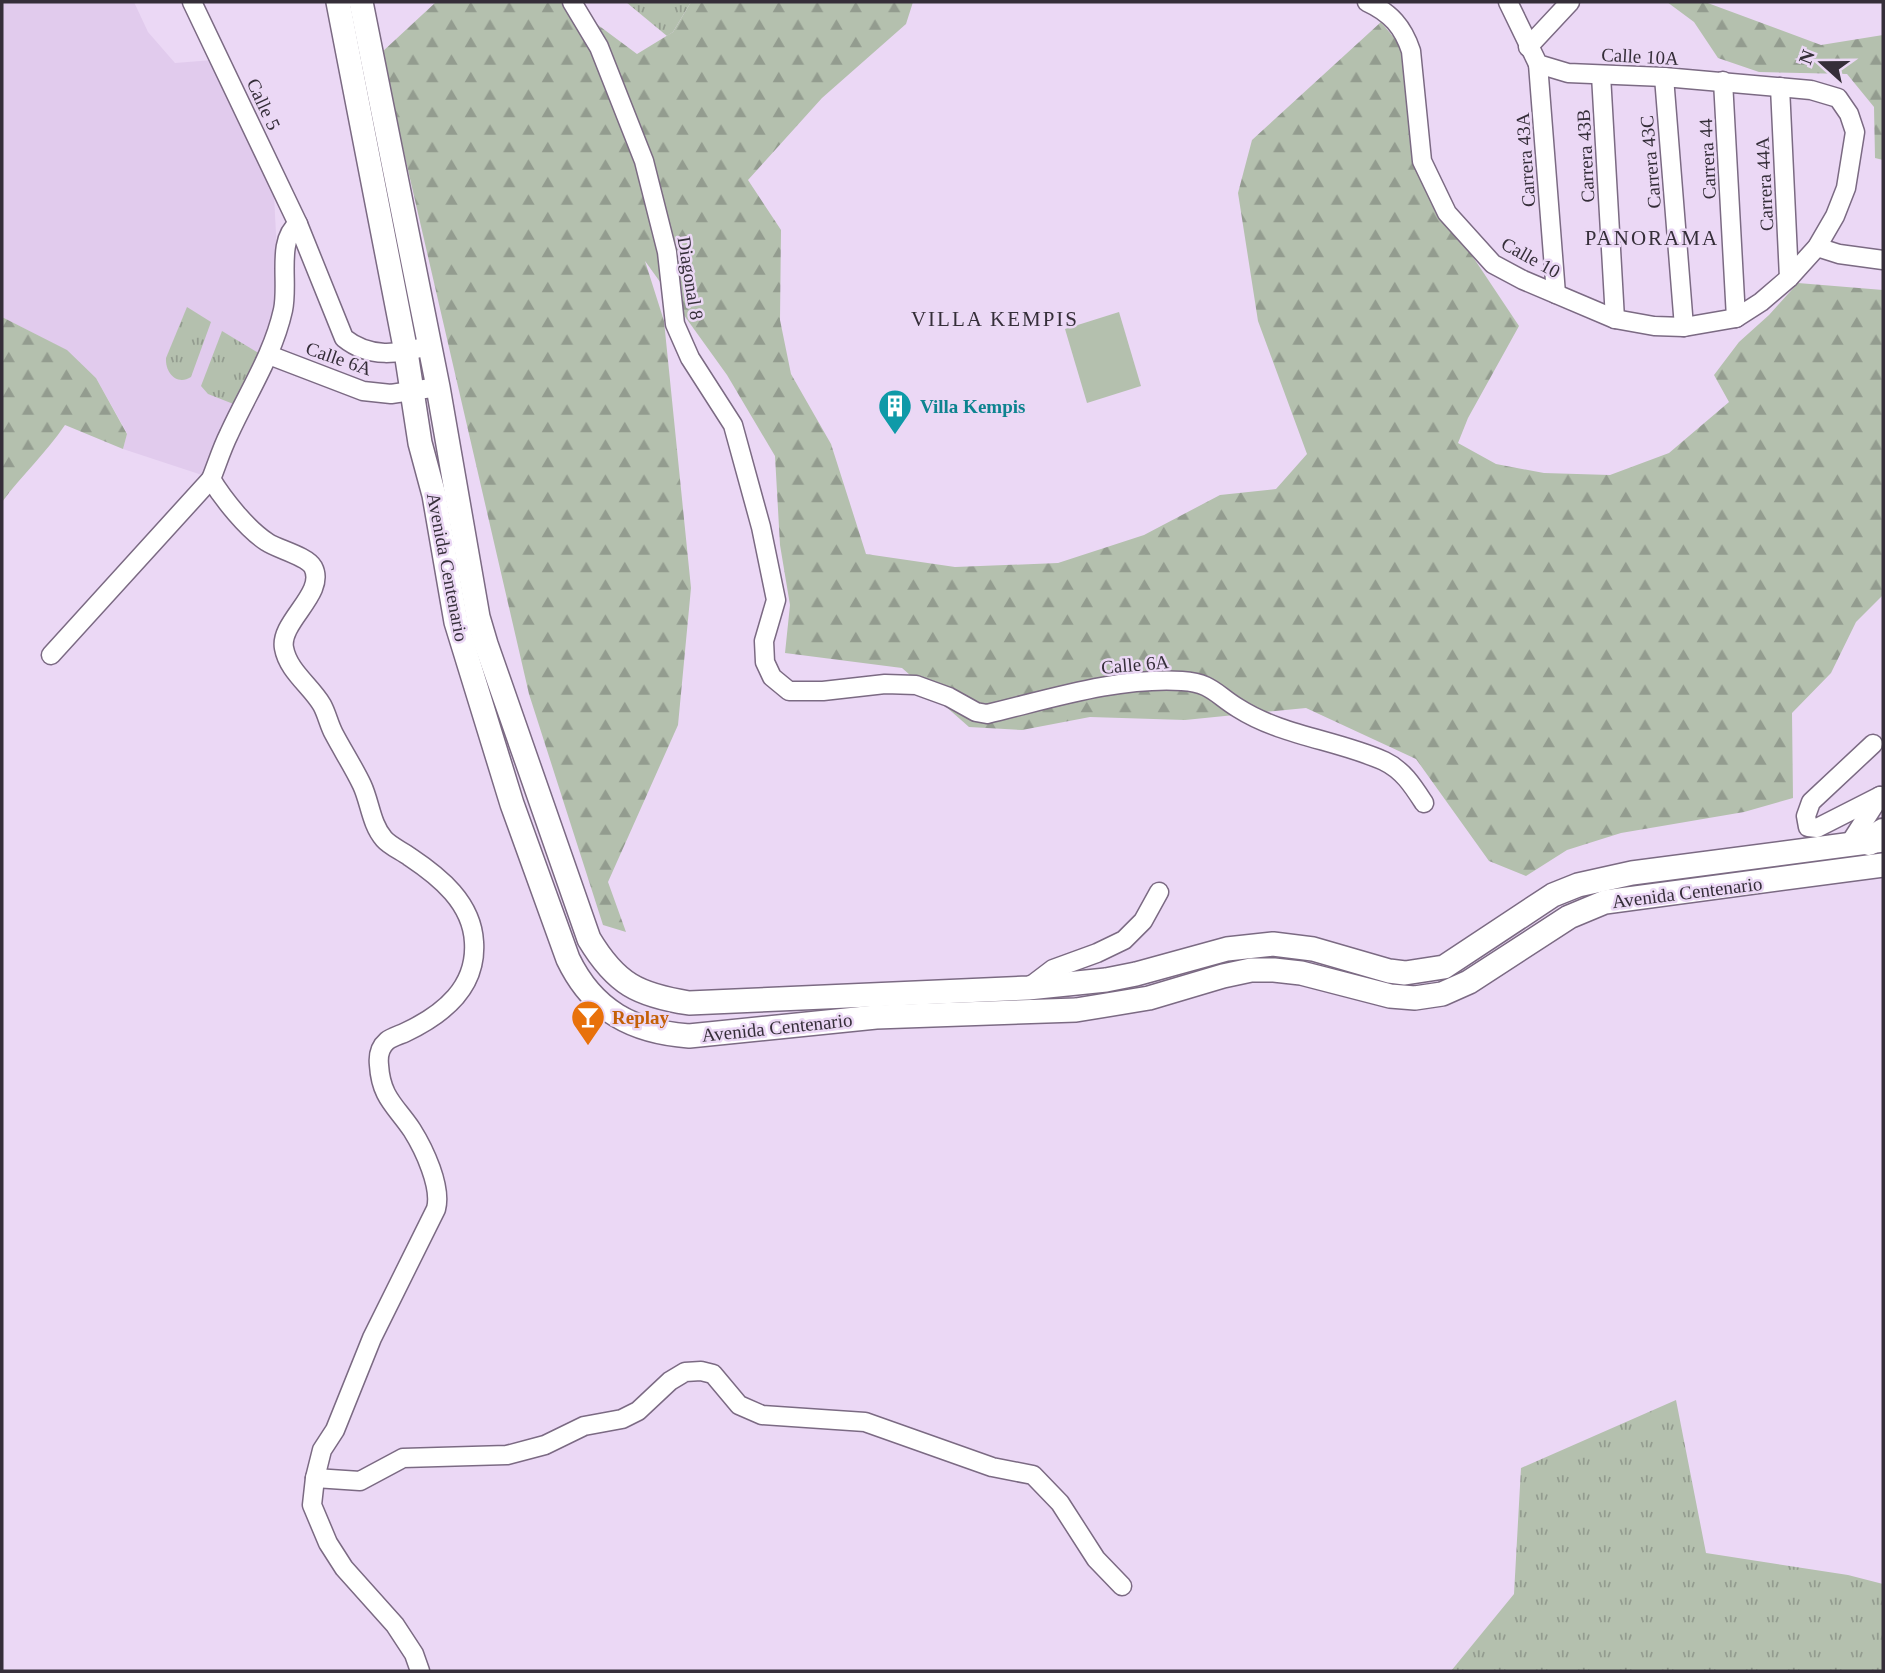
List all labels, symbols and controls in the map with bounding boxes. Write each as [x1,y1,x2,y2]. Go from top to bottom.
north arrow [1787,28,1857,98]
street label: Calle 10A [1601,44,1680,69]
text: N [1794,47,1819,67]
street label: Calle 5 [243,75,285,133]
street label: Carrera 43B [1573,109,1598,203]
street label: Carrera 43A [1512,112,1539,208]
street label: Carrera 43C [1636,115,1665,209]
street label: Carrera 44 [1695,118,1720,200]
street label: Carrera 44A [1752,136,1777,232]
district label: PANORAMA [1585,226,1719,250]
street label: Calle 10 [1498,233,1564,282]
street label: Diagonal 8 [674,235,707,321]
district label: VILLA KEMPIS [911,307,1079,331]
street label: Calle 6A [303,337,375,380]
building icon: Villa Kempis [876,387,914,436]
place label: Villa Kempis [920,396,1025,417]
street label: Avenida Centenario [423,491,472,643]
street label: Calle 6A [1100,651,1170,678]
street label: Avenida Centenario [1611,873,1763,912]
bar icon: Replay [569,998,607,1047]
place label: Replay [612,1007,670,1028]
street label: Avenida Centenario [701,1009,853,1046]

